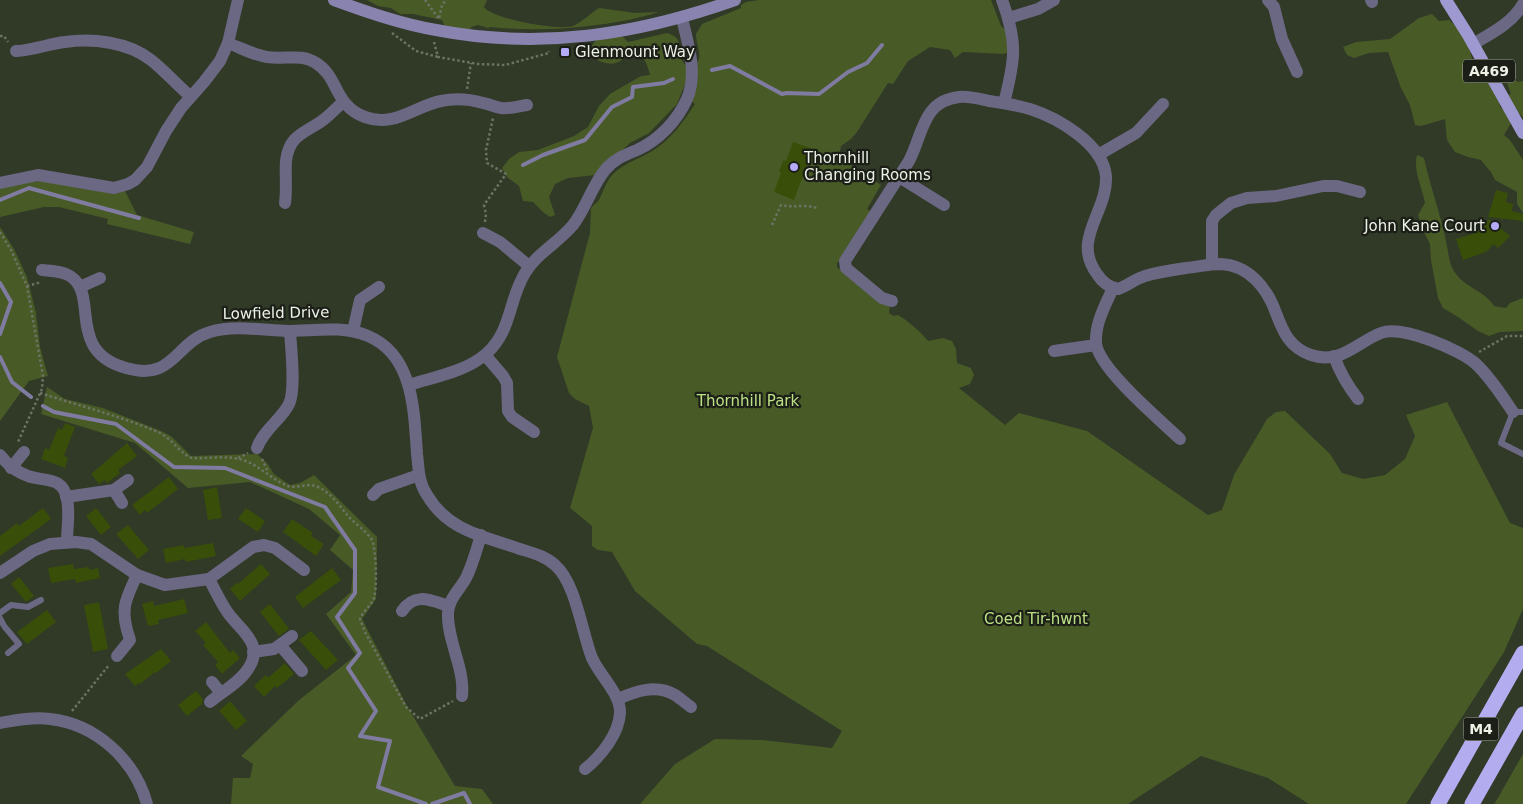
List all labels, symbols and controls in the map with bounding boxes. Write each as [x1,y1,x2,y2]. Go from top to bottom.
place label: Glenmount Way [575,43,695,61]
marker: Glenmount Way [559,46,571,58]
road number: A469 [1463,59,1515,82]
place label: Thornhill Changing Rooms [803,149,931,184]
marker: Thornhill Changing Rooms [788,161,800,173]
place label: John Kane Court [1363,217,1485,235]
marker: John Kane Court [1489,220,1501,232]
street label: Lowfield Drive [223,303,329,323]
park label: Thornhill Park [696,392,800,410]
park label: Coed Tir-hwnt [984,610,1088,628]
road number: M4 [1464,718,1498,741]

